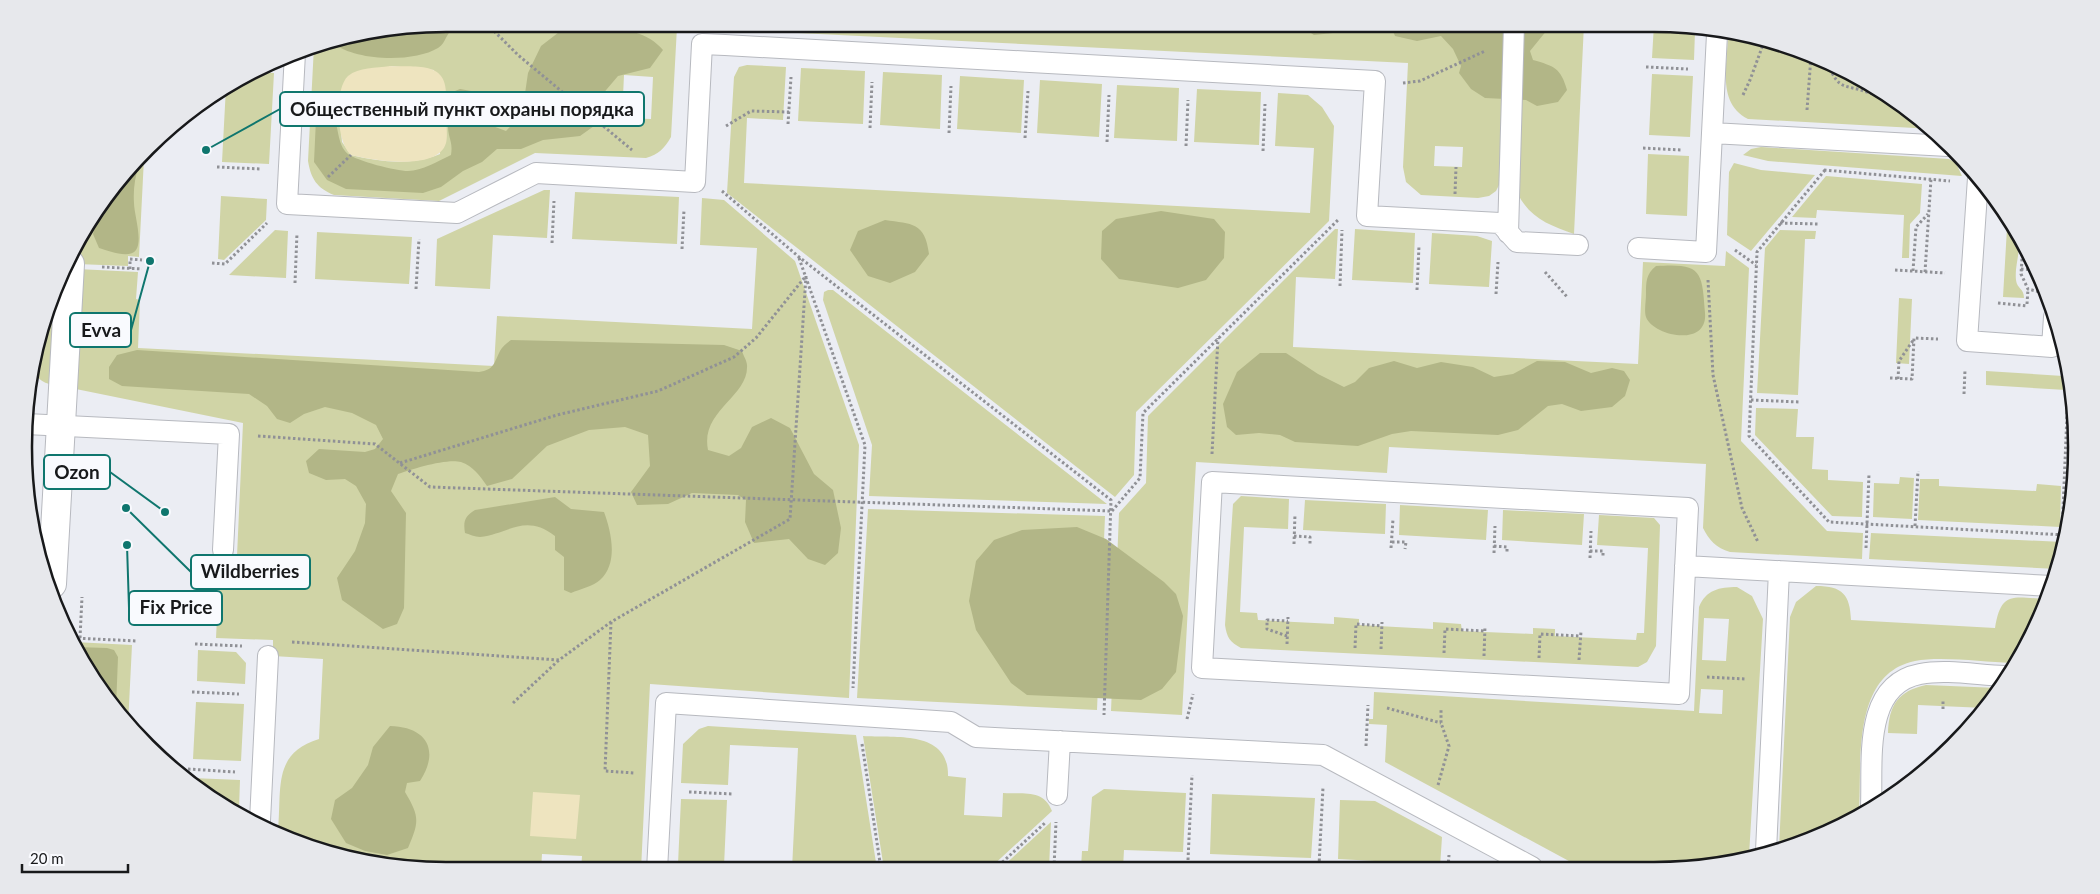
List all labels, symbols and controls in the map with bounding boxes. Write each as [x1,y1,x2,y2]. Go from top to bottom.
callout: Общественный пункт охраны порядка [280,92,644,126]
text: Общественный пункт охраны порядка [290,97,634,120]
callout: Evva [70,313,131,347]
text: Evva [81,318,121,341]
callout: Ozon [44,455,110,489]
text: Ozon [54,460,100,483]
callout: Wildberries [191,555,310,589]
text: Wildberries [201,559,299,582]
callout: Fix Price [129,591,222,625]
text: Fix Price [140,595,212,618]
scale bar [22,842,129,874]
text: 20 m [30,849,64,867]

